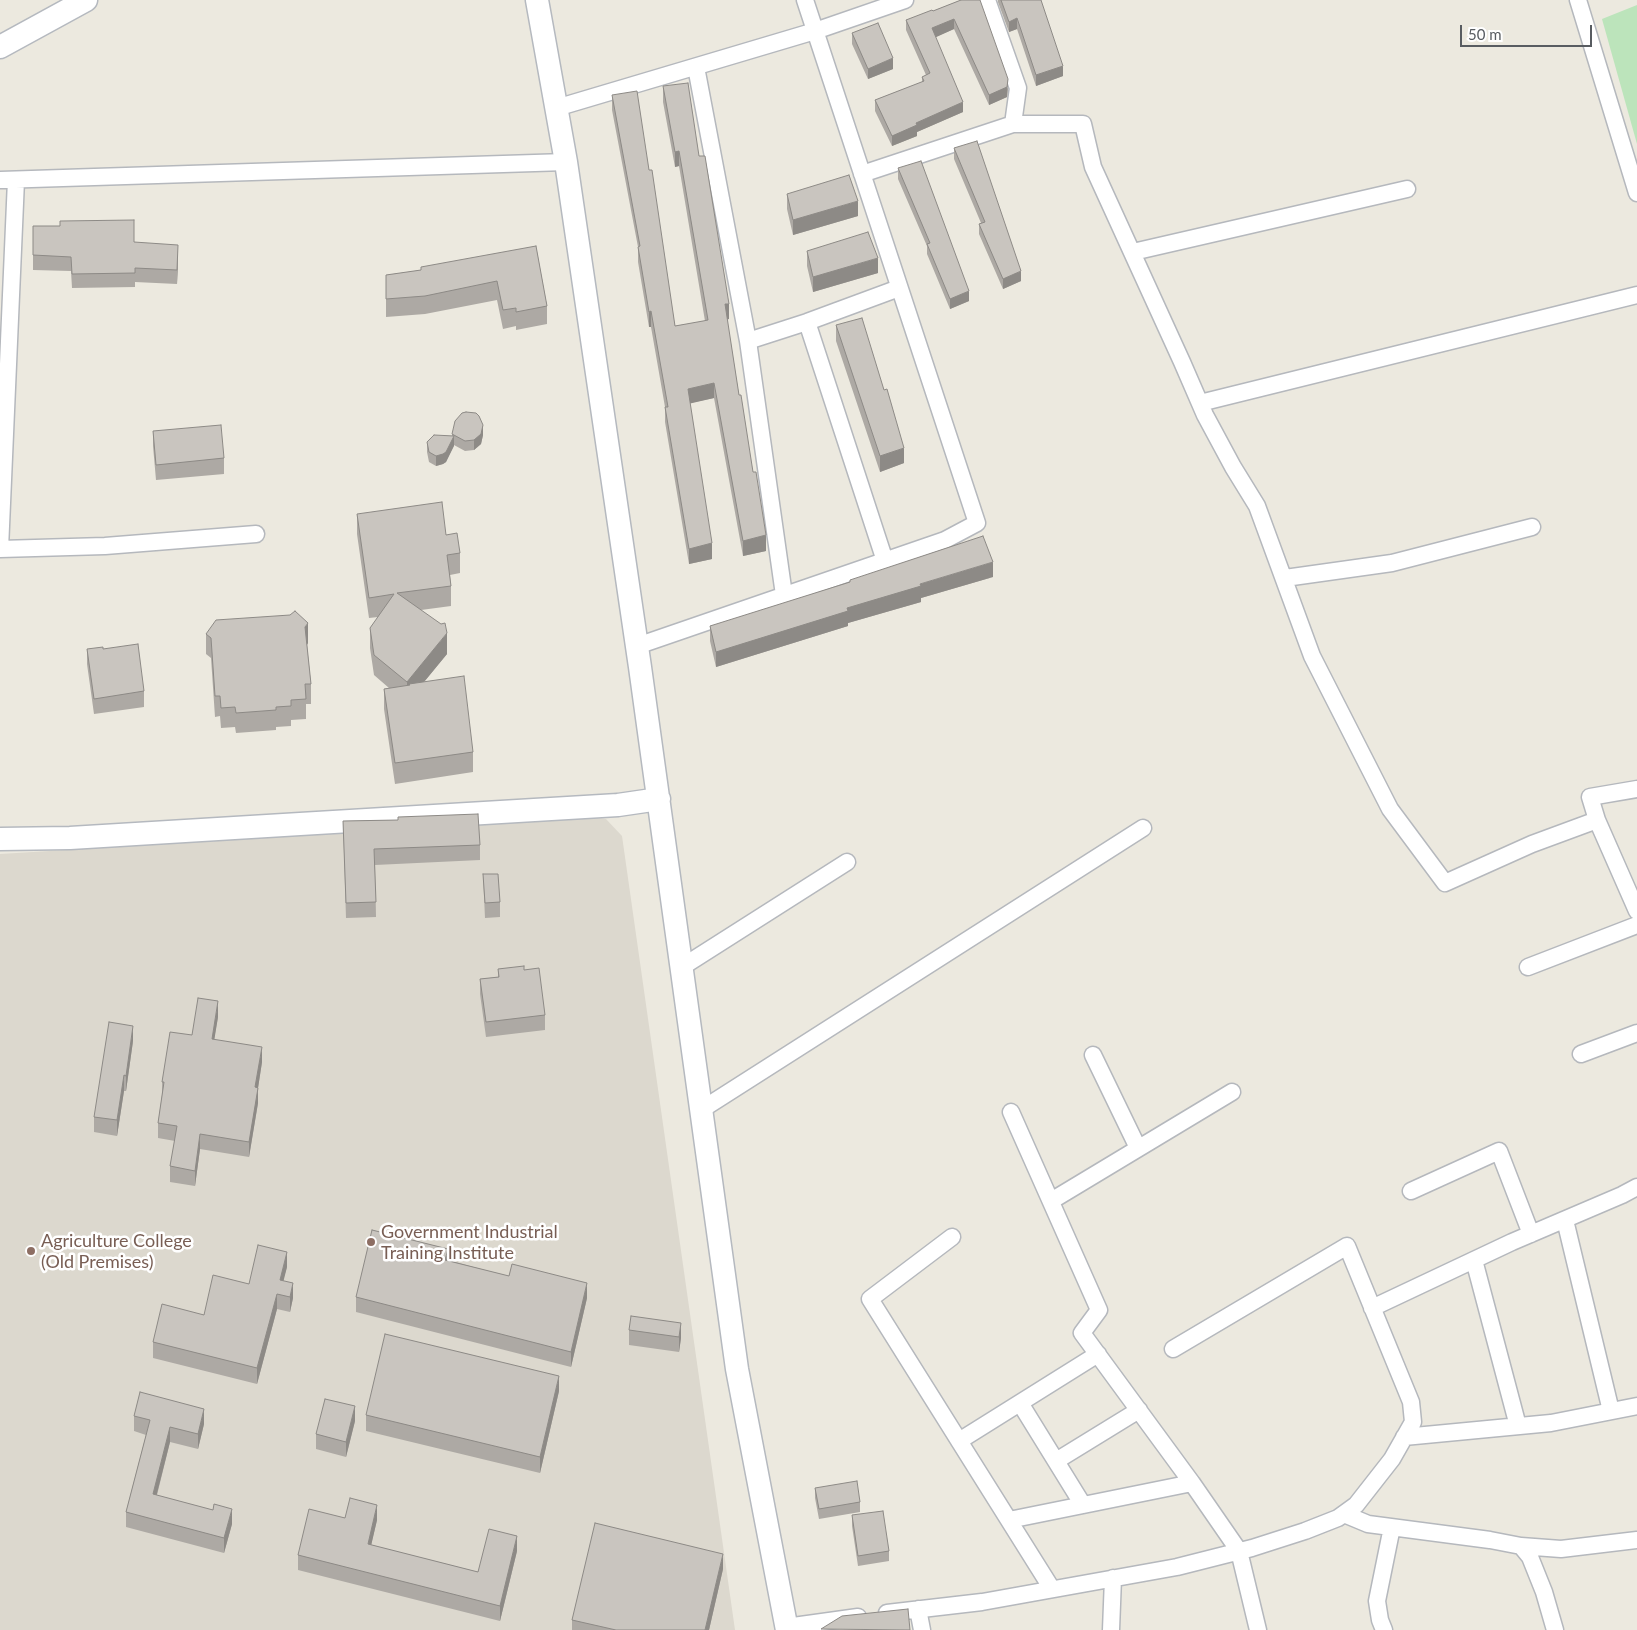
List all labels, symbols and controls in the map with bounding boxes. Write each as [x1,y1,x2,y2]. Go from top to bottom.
scale bar [1462,15,1594,47]
text: 50 m [1468,25,1502,43]
place label: Government Industrial Training Institute [381,1221,558,1264]
place label: Agriculture College (Old Premises) [41,1230,192,1272]
marker: Government Industrial Training Institute [365,1236,377,1248]
marker: Agriculture College (Old Premises) [25,1245,37,1257]

